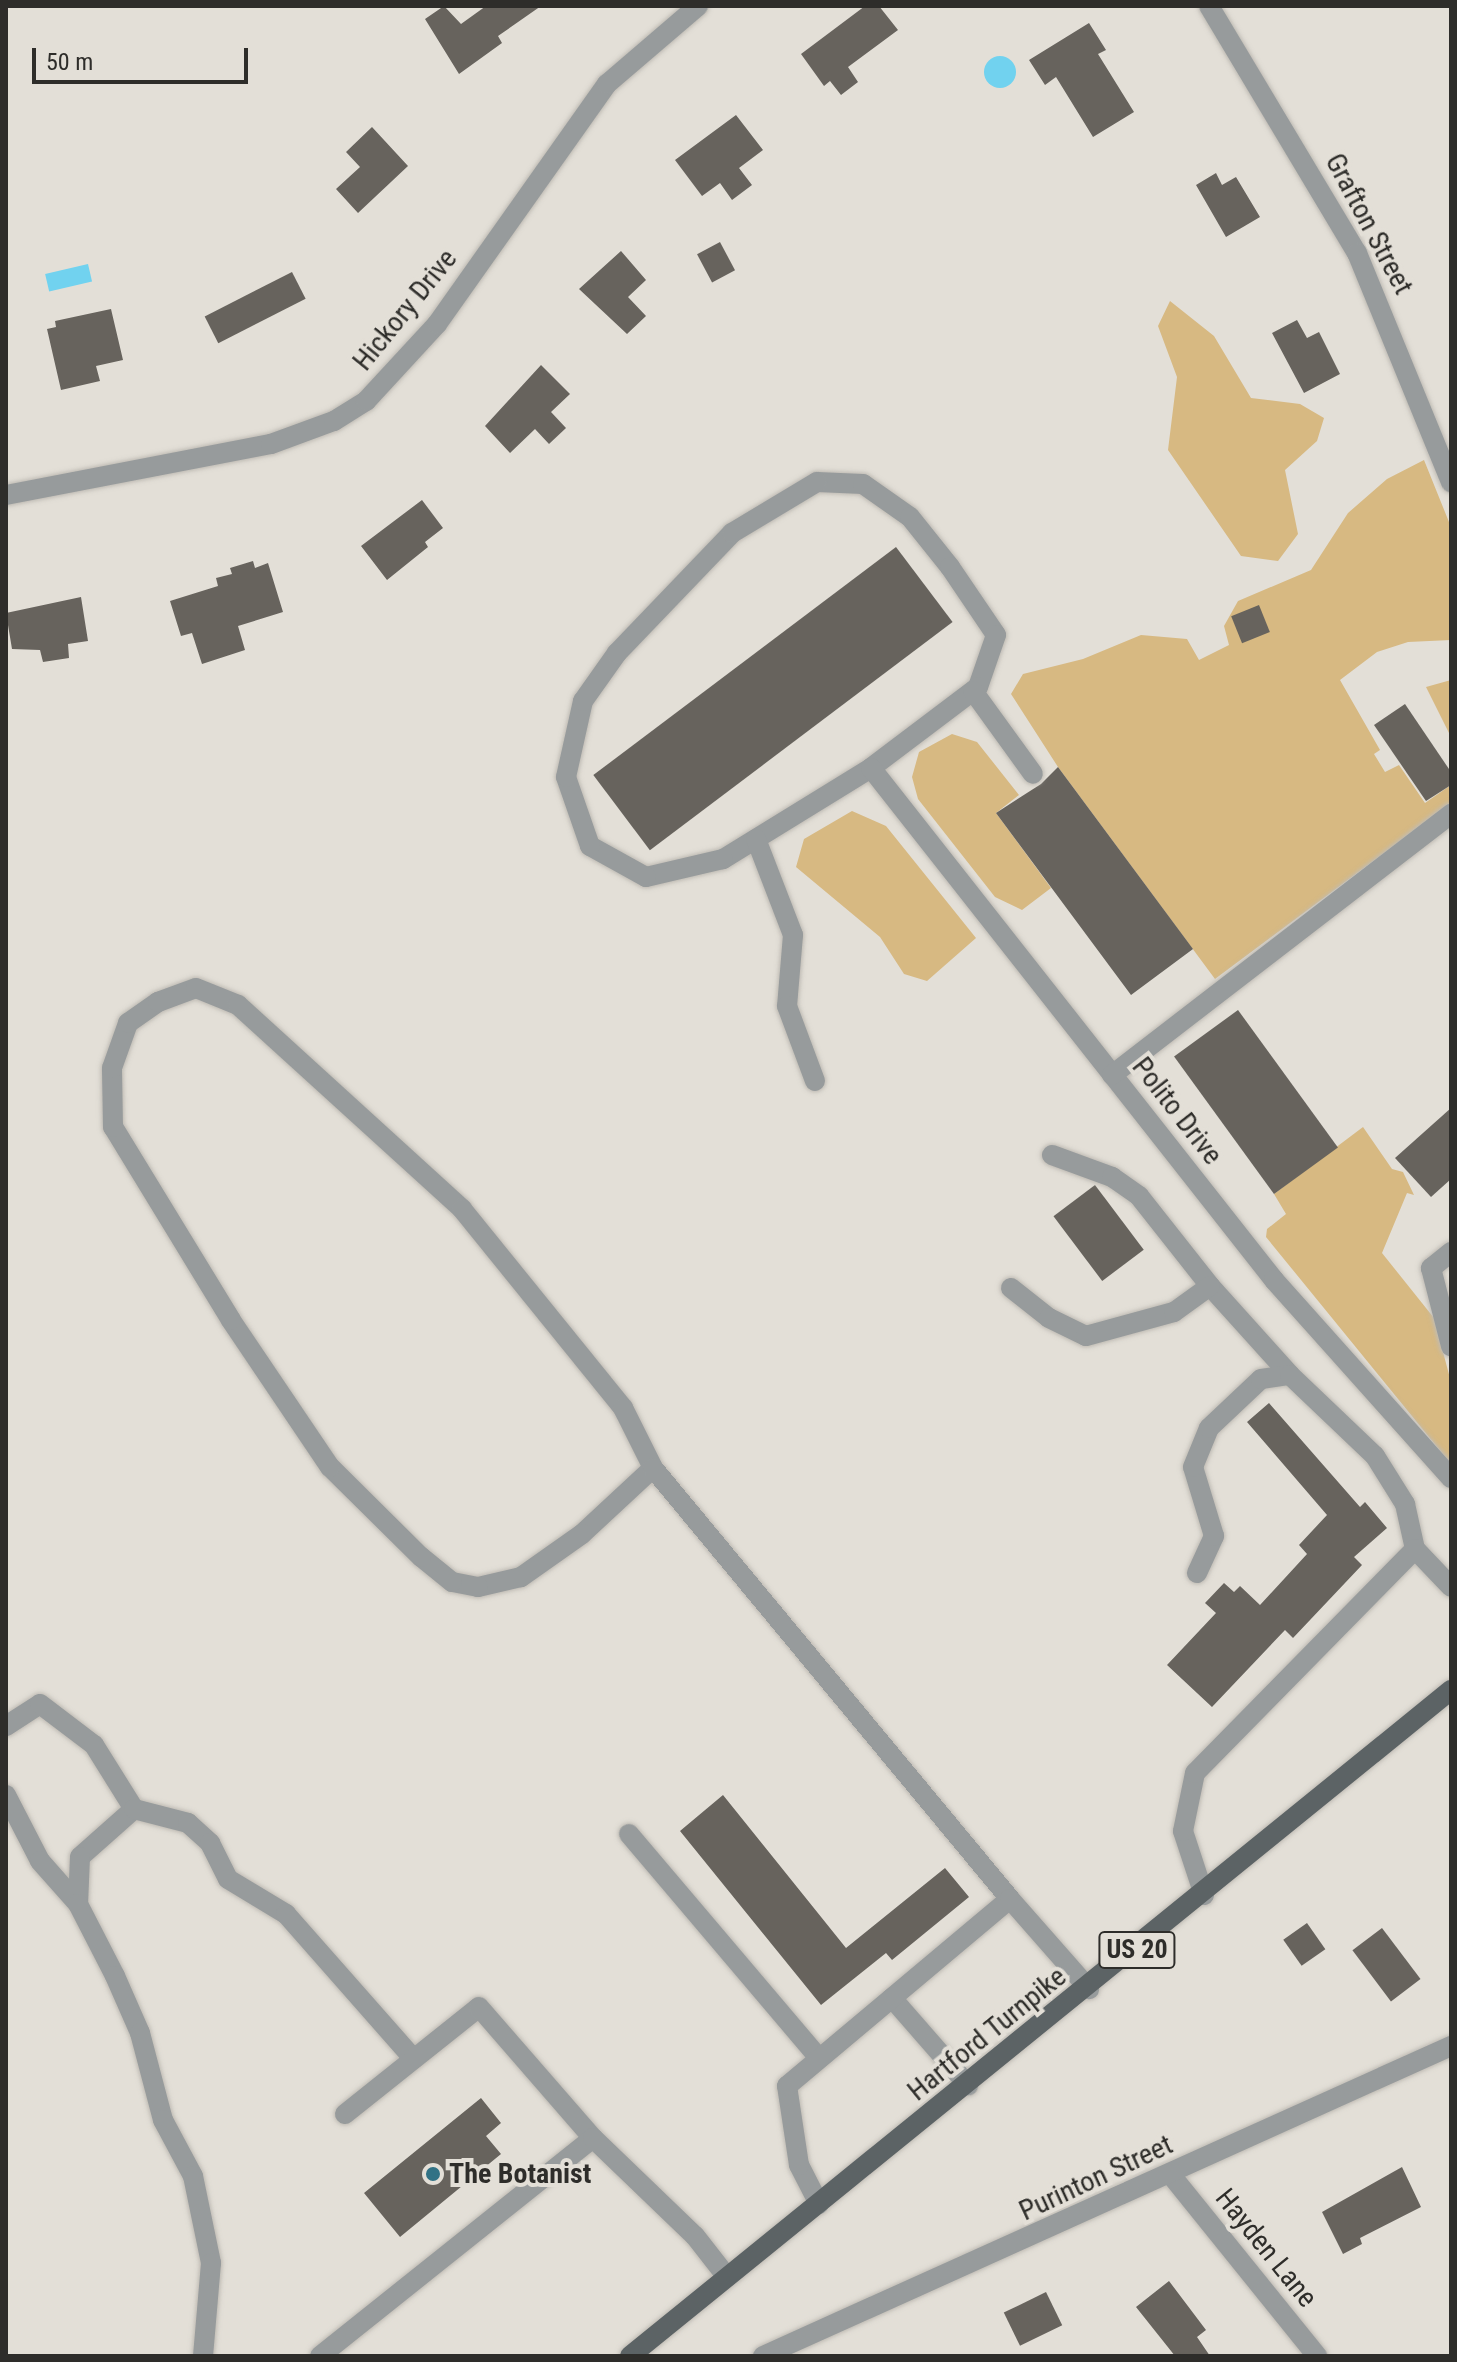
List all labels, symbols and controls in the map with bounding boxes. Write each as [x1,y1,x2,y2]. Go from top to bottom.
scale bar [36,32,252,82]
text: 50 m [46,48,93,76]
street label: Grafton Street [1318,148,1420,300]
street label: Hickory Drive [346,243,464,377]
street label: Polito Drive [1125,1051,1229,1171]
road number: US 20 [1097,1928,1177,1972]
street label: Hartford Turnpike [901,1960,1073,2108]
street label: Purinton Street [1014,2128,1178,2228]
place label: The Botanist [449,2157,591,2191]
marker: The Botanist [424,2165,442,2183]
street label: Hayden Lane [1208,2182,1324,2314]

